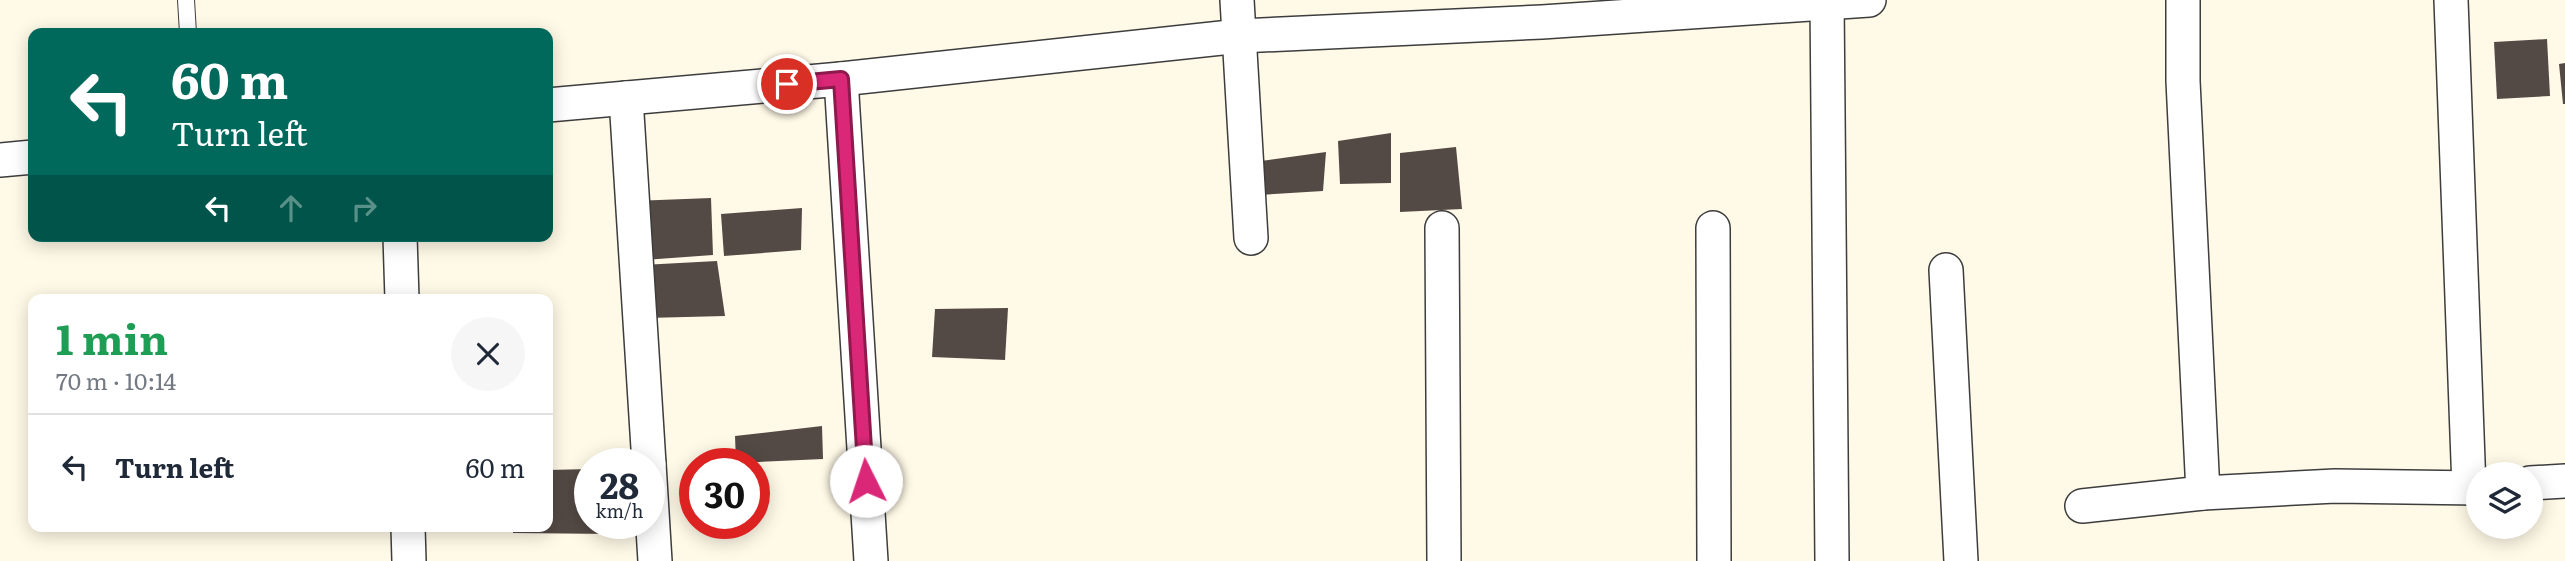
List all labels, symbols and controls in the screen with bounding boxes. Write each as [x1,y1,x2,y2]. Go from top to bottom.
text: 60 m [171,41,288,114]
pin [757,54,817,114]
icon: left [56,56,147,147]
icon: arrive [768,65,806,103]
text: Turn left [171,108,308,156]
icon: left [199,189,237,227]
icon: ahead [272,189,310,227]
icon: right [345,189,383,227]
text: 1 min [56,306,168,368]
button: close [451,317,525,391]
text: 70 m · 10:14 [56,363,176,397]
position arrow [829,444,903,518]
text: Turn left [115,447,234,486]
text: 60 m [466,447,525,486]
icon: left [56,448,94,486]
speed limit sign: 30 [679,448,770,539]
text: 28 [600,458,639,510]
map controls [2466,462,2543,539]
button: layers [2466,462,2543,539]
text: km/h [596,497,643,524]

